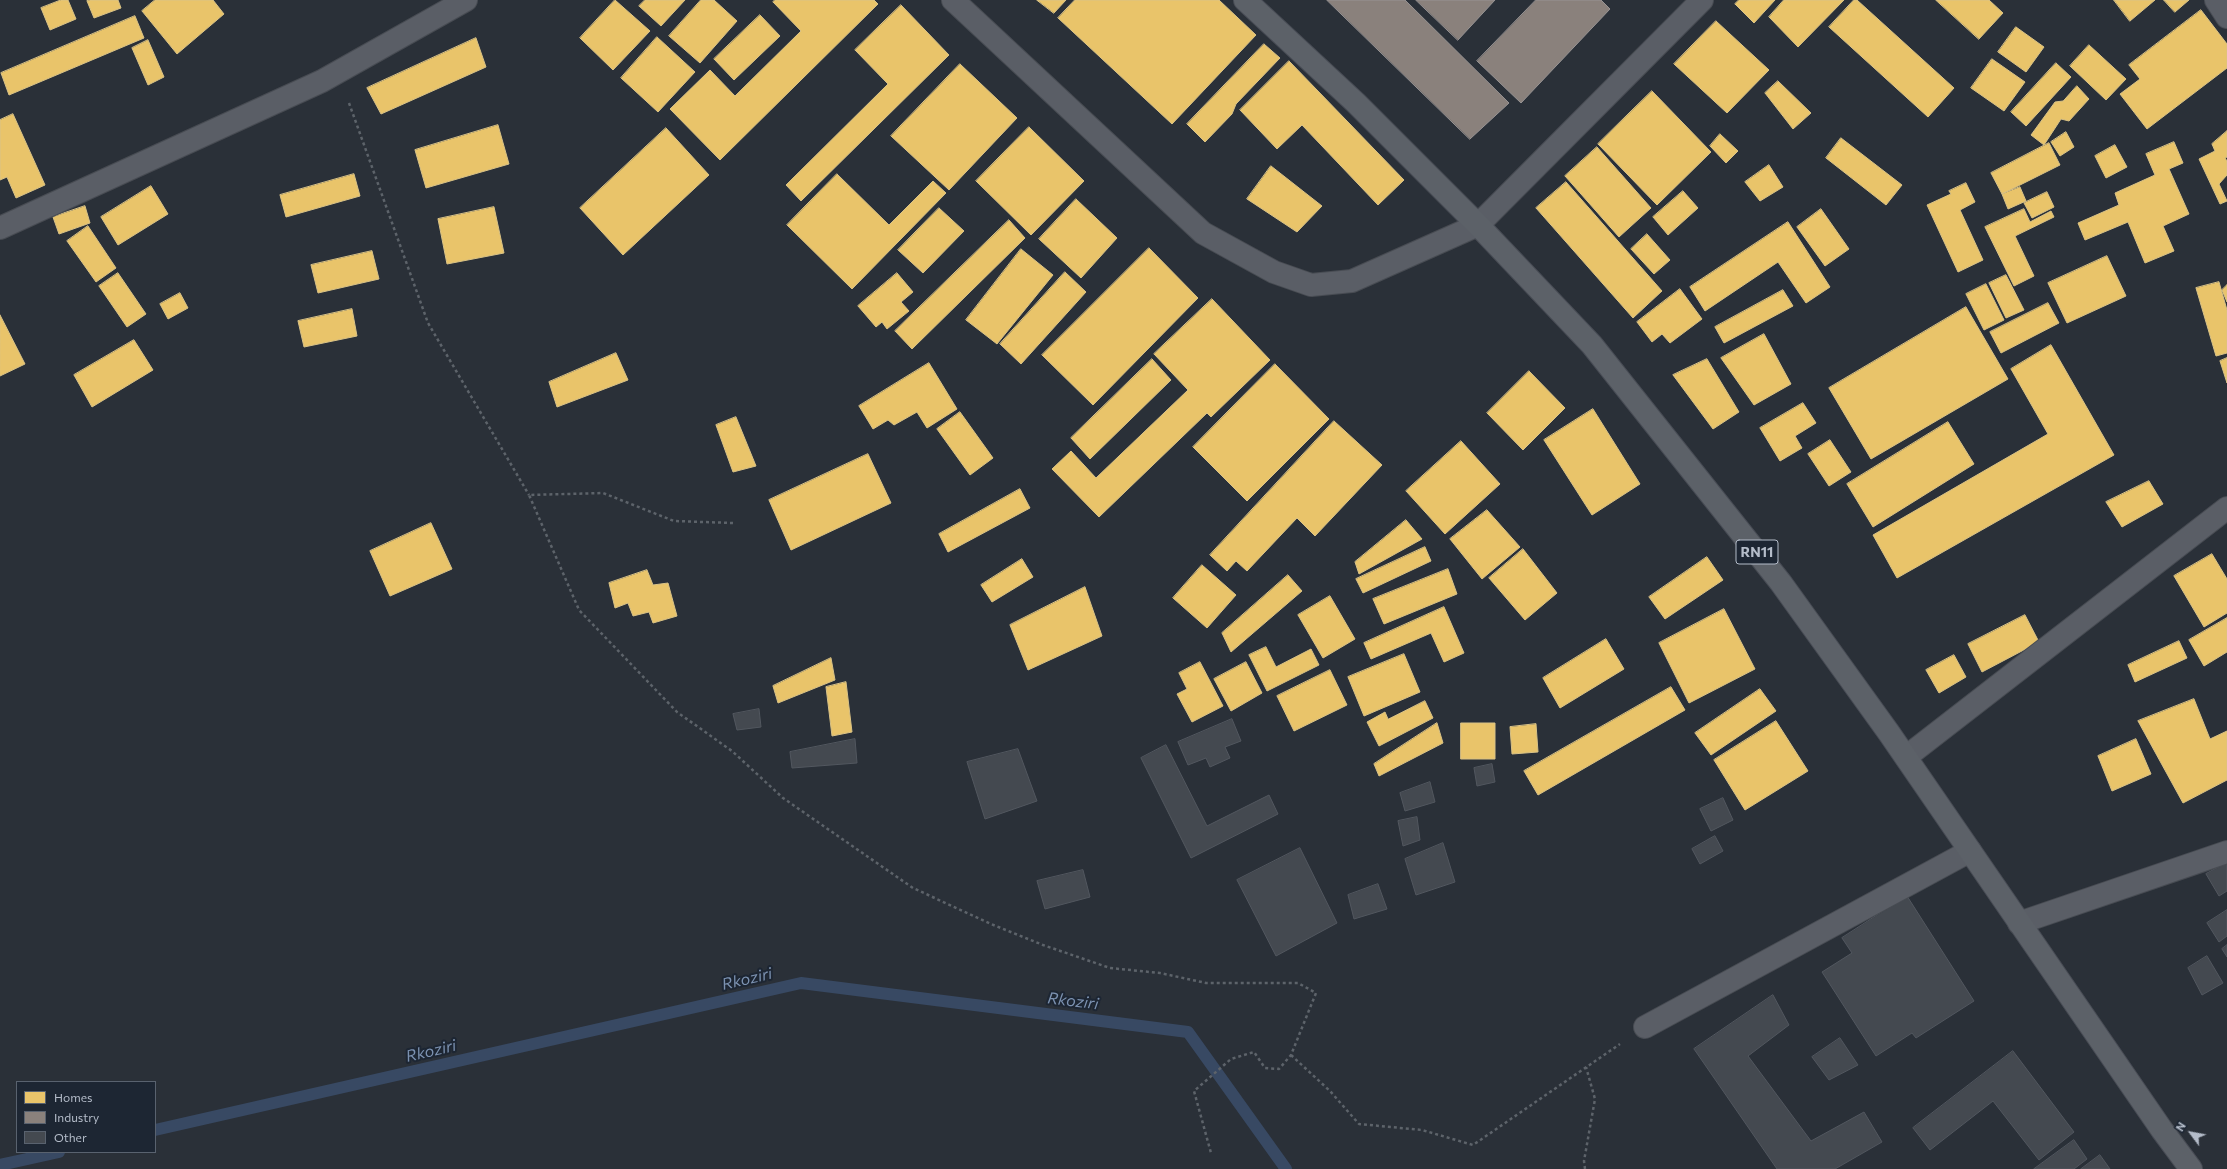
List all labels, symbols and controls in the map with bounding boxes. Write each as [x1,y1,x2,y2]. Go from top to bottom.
road number: RN11 [1736,540,1778,564]
water label: Rkoziri [720,964,774,994]
water label: Rkoziri [1046,988,1100,1014]
water label: Rkoziri [404,1036,458,1066]
legend [16,1081,156,1153]
text: Homes [54,1090,92,1104]
text: Industry [54,1110,99,1124]
north arrow [2171,1113,2211,1153]
text: N [2173,1119,2188,1133]
text: Other [54,1130,87,1144]

